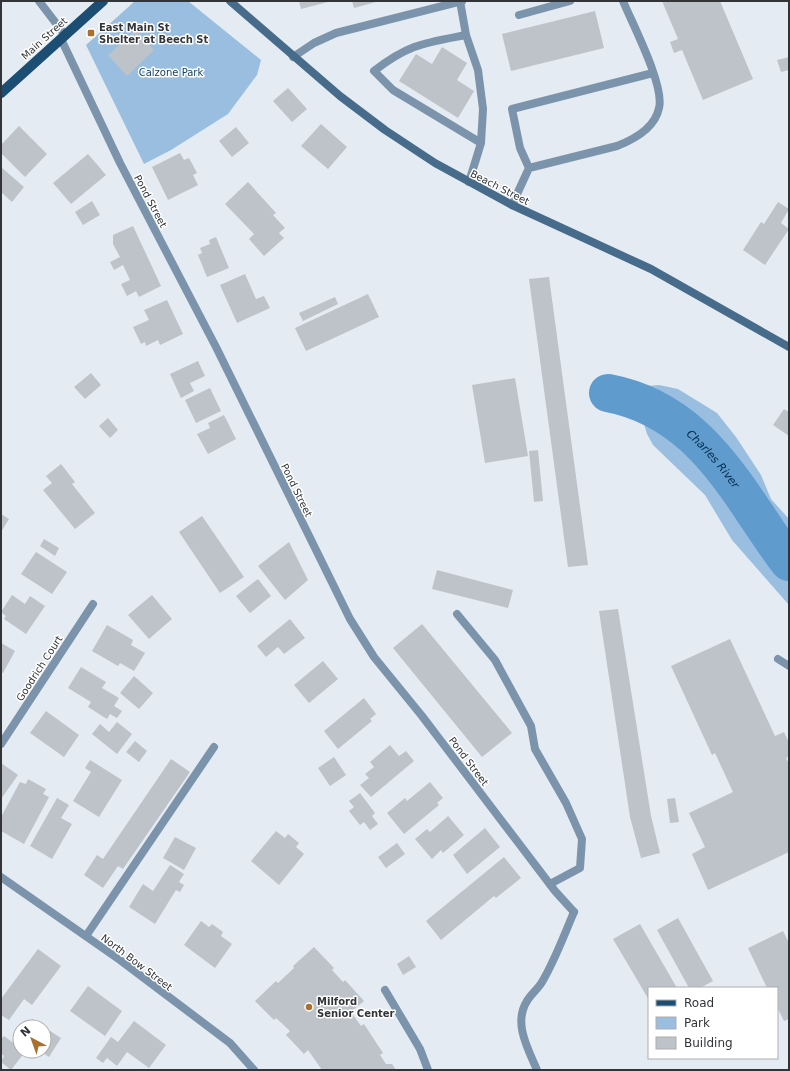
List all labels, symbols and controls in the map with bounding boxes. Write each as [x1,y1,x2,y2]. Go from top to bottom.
street label: Main Street [19,15,69,62]
place label: East Main St Shelter at Beech St [99,22,208,45]
marker: East Main St Shelter at Beech St [86,28,96,38]
park label: Calzone Park [139,67,203,78]
street label: Beach Street [469,168,531,207]
street label: Pond Street [132,173,169,230]
water label: Charles River [684,427,743,492]
street label: Pond Street [279,462,314,519]
street label: Goodrich Court [14,633,65,703]
street label: Pond Street [447,735,491,788]
street label: North Bow Street [99,932,174,993]
legend [648,987,778,1059]
place label: Milford Senior Center [317,996,395,1019]
text: Road [684,996,714,1010]
marker: Milford Senior Center [304,1002,314,1012]
text: Park [684,1016,710,1030]
north arrow [12,1019,52,1059]
text: N [18,1024,34,1040]
text: Building [684,1036,733,1050]

